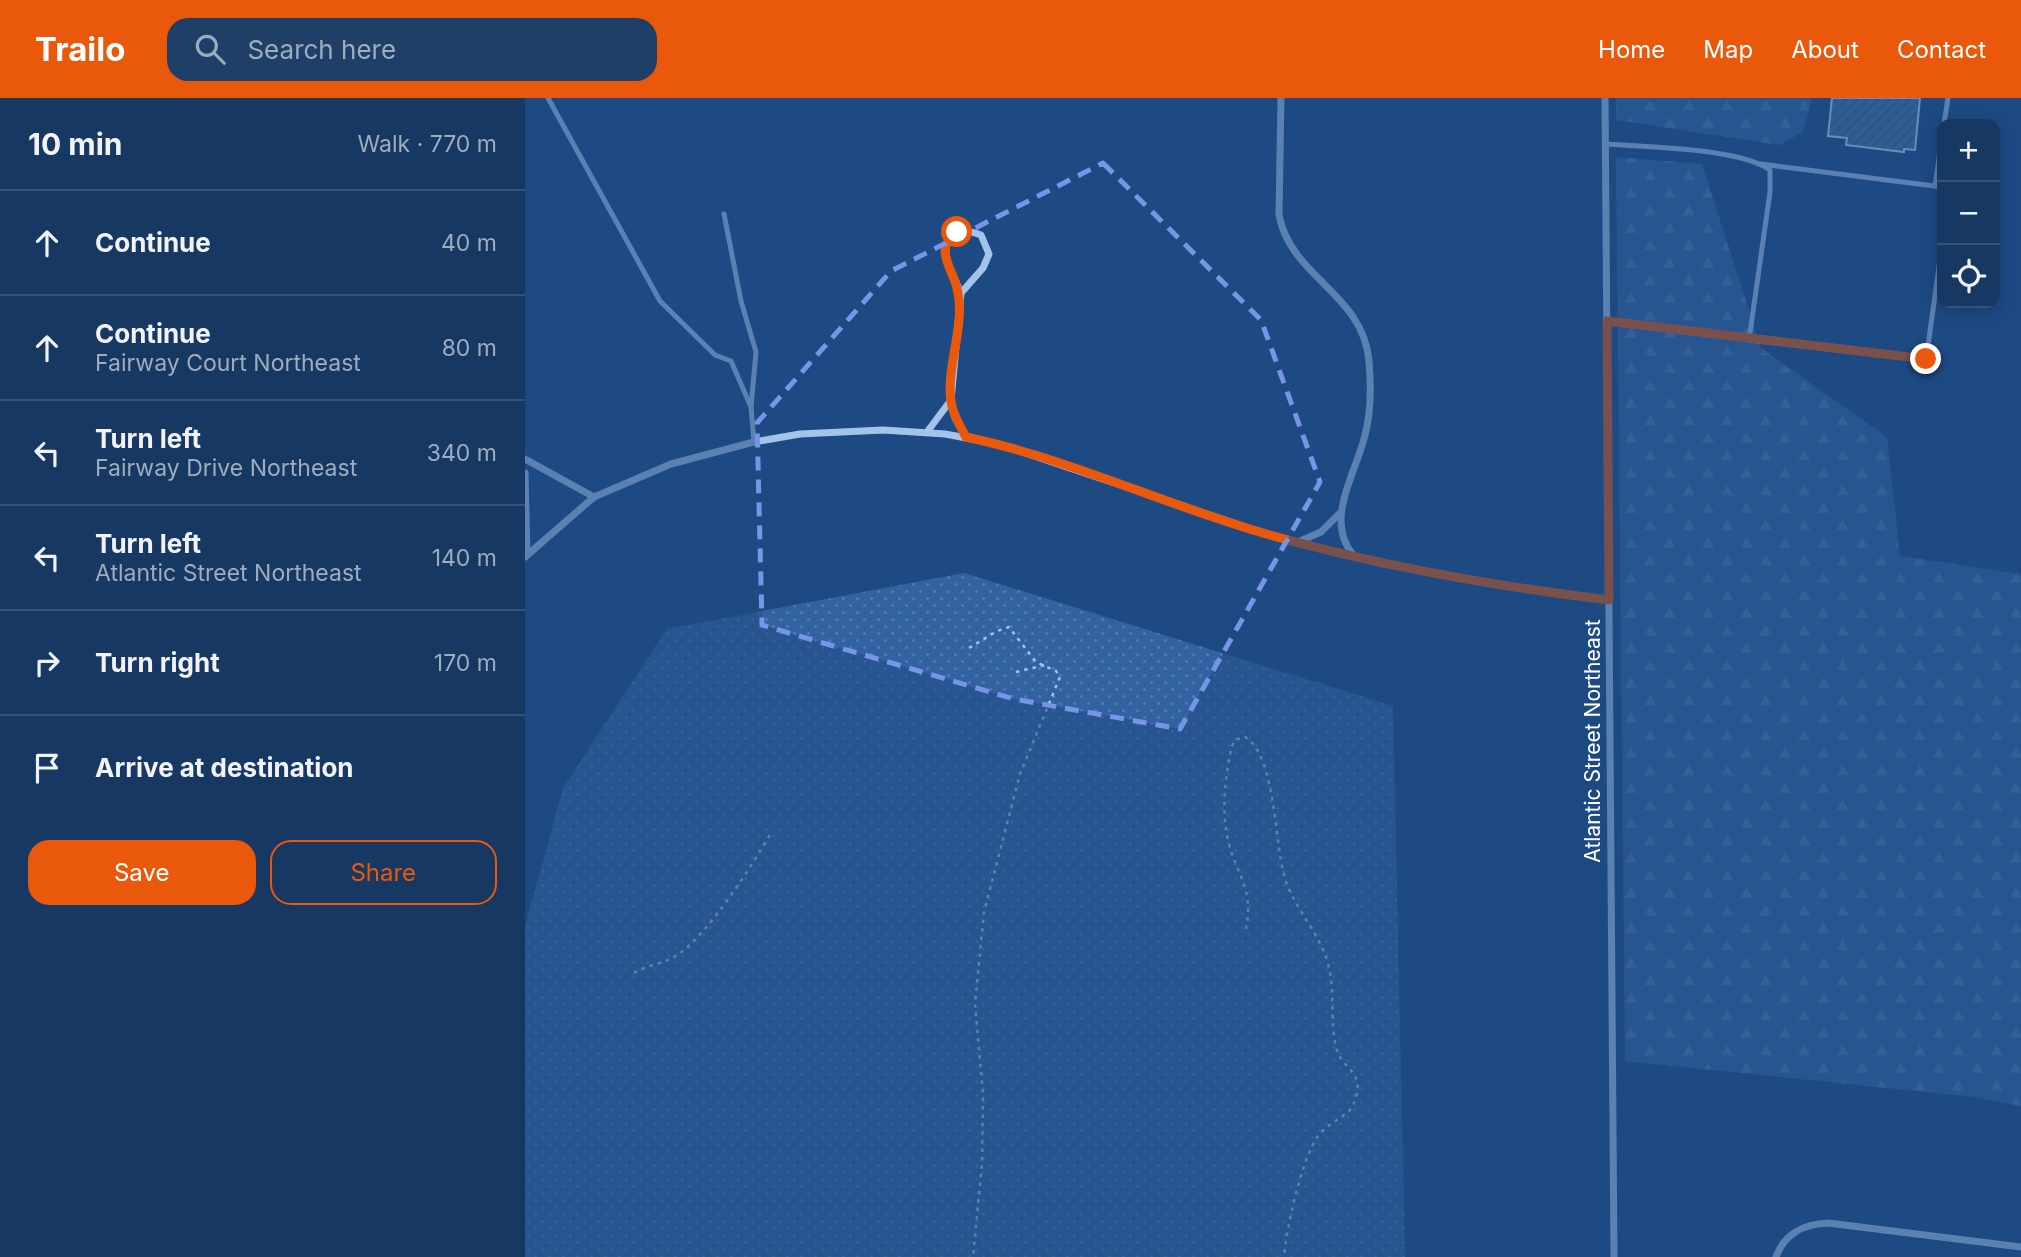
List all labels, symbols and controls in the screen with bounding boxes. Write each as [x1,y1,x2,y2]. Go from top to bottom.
search box [167,18,657,81]
text: Trailo [35,29,125,69]
icon: search [191,30,229,68]
text: Search here [247,34,396,65]
text: Home [1598,35,1665,64]
text: Map [1703,35,1753,64]
text: About [1791,35,1859,64]
text: Contact [1897,35,1986,64]
map controls [1937,119,2000,308]
button: + [1937,119,2000,182]
text: 10 min [28,126,122,162]
text: Walk · 770 m [358,130,497,158]
button: − [1937,182,2000,245]
route start [941,216,972,247]
icon: ahead [28,224,66,262]
text: Continue [95,227,211,258]
text: 40 m [441,229,497,257]
button: locate [1937,245,2000,308]
text: Continue [95,318,211,349]
icon: ahead [28,329,66,367]
text: 80 m [442,334,497,362]
route end [1910,343,1941,374]
text: Fairway Court Northeast [95,349,361,377]
text: Turn left [95,423,201,454]
icon: left [28,434,66,472]
text: 340 m [427,439,497,467]
text: Fairway Drive Northeast [95,454,357,482]
text: Turn left [95,528,201,559]
icon: left [28,539,66,577]
text: 140 m [432,544,497,572]
text: Atlantic Street Northeast [95,559,362,587]
street label: Atlantic Street Northeast [1580,619,1605,863]
icon: right [28,644,66,682]
text: Turn right [95,647,220,678]
text: 170 m [434,649,497,677]
icon: arrive [28,749,66,787]
text: Arrive at destination [95,752,354,783]
button: Save [28,840,256,905]
button: Share [270,840,497,905]

